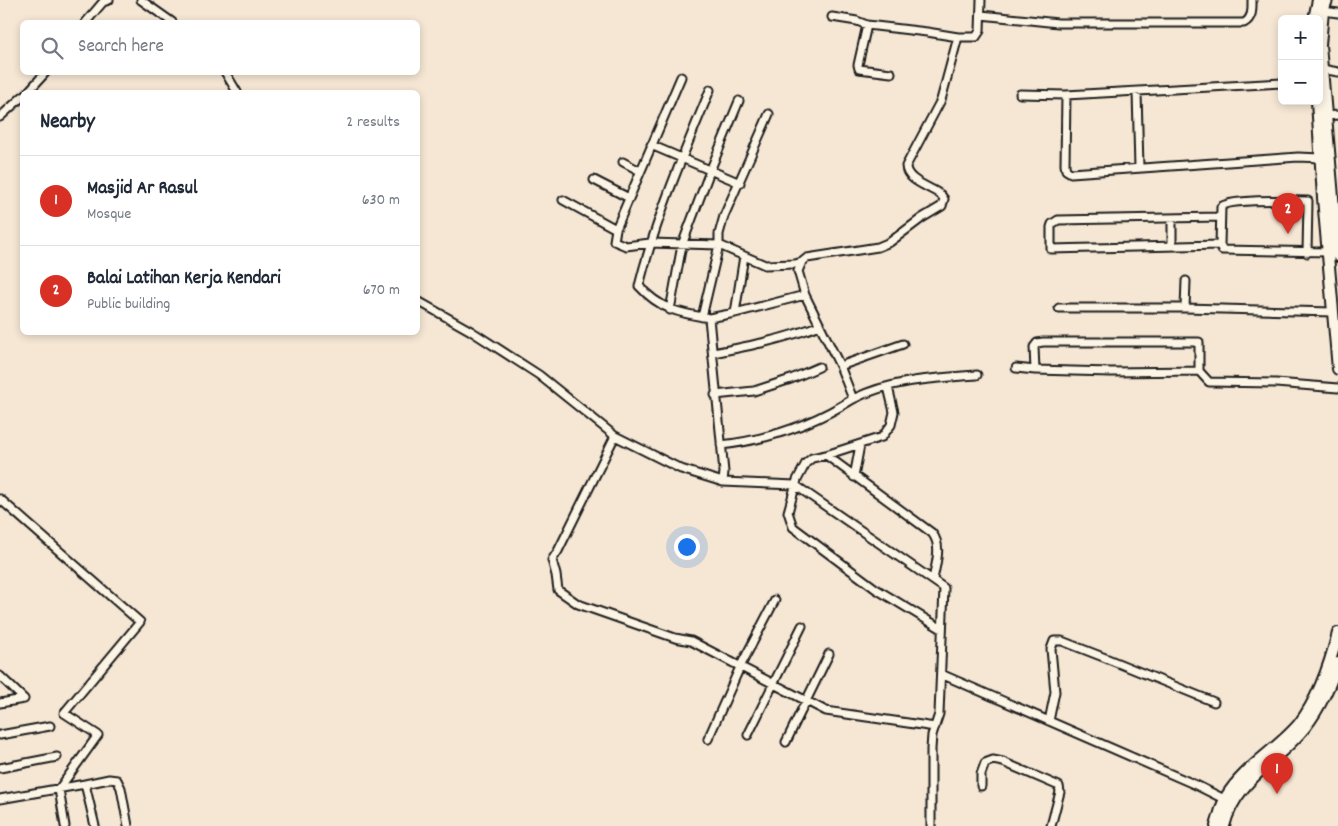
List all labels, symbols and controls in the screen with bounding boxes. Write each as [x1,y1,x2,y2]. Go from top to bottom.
map controls [1278,15,1323,105]
button: + [1278,15,1323,60]
search box [20,20,420,75]
icon: search [38,34,66,62]
text: Search here [78,34,164,61]
button: − [1278,60,1323,105]
text: Nearby [40,108,95,138]
text: 2 results [346,111,400,134]
text: Masjid Ar Rasul [87,176,197,203]
text: 1 [54,189,58,212]
text: 630 m [362,189,400,212]
pin: 2 [1272,193,1304,234]
text: Mosque [87,203,131,226]
text: Balai Latihan Kerja Kendari [87,266,281,293]
text: 2 [53,279,60,302]
text: 670 m [363,279,400,302]
text: Public building [87,293,170,316]
your location [674,534,700,560]
pin: 1 [1261,753,1293,794]

